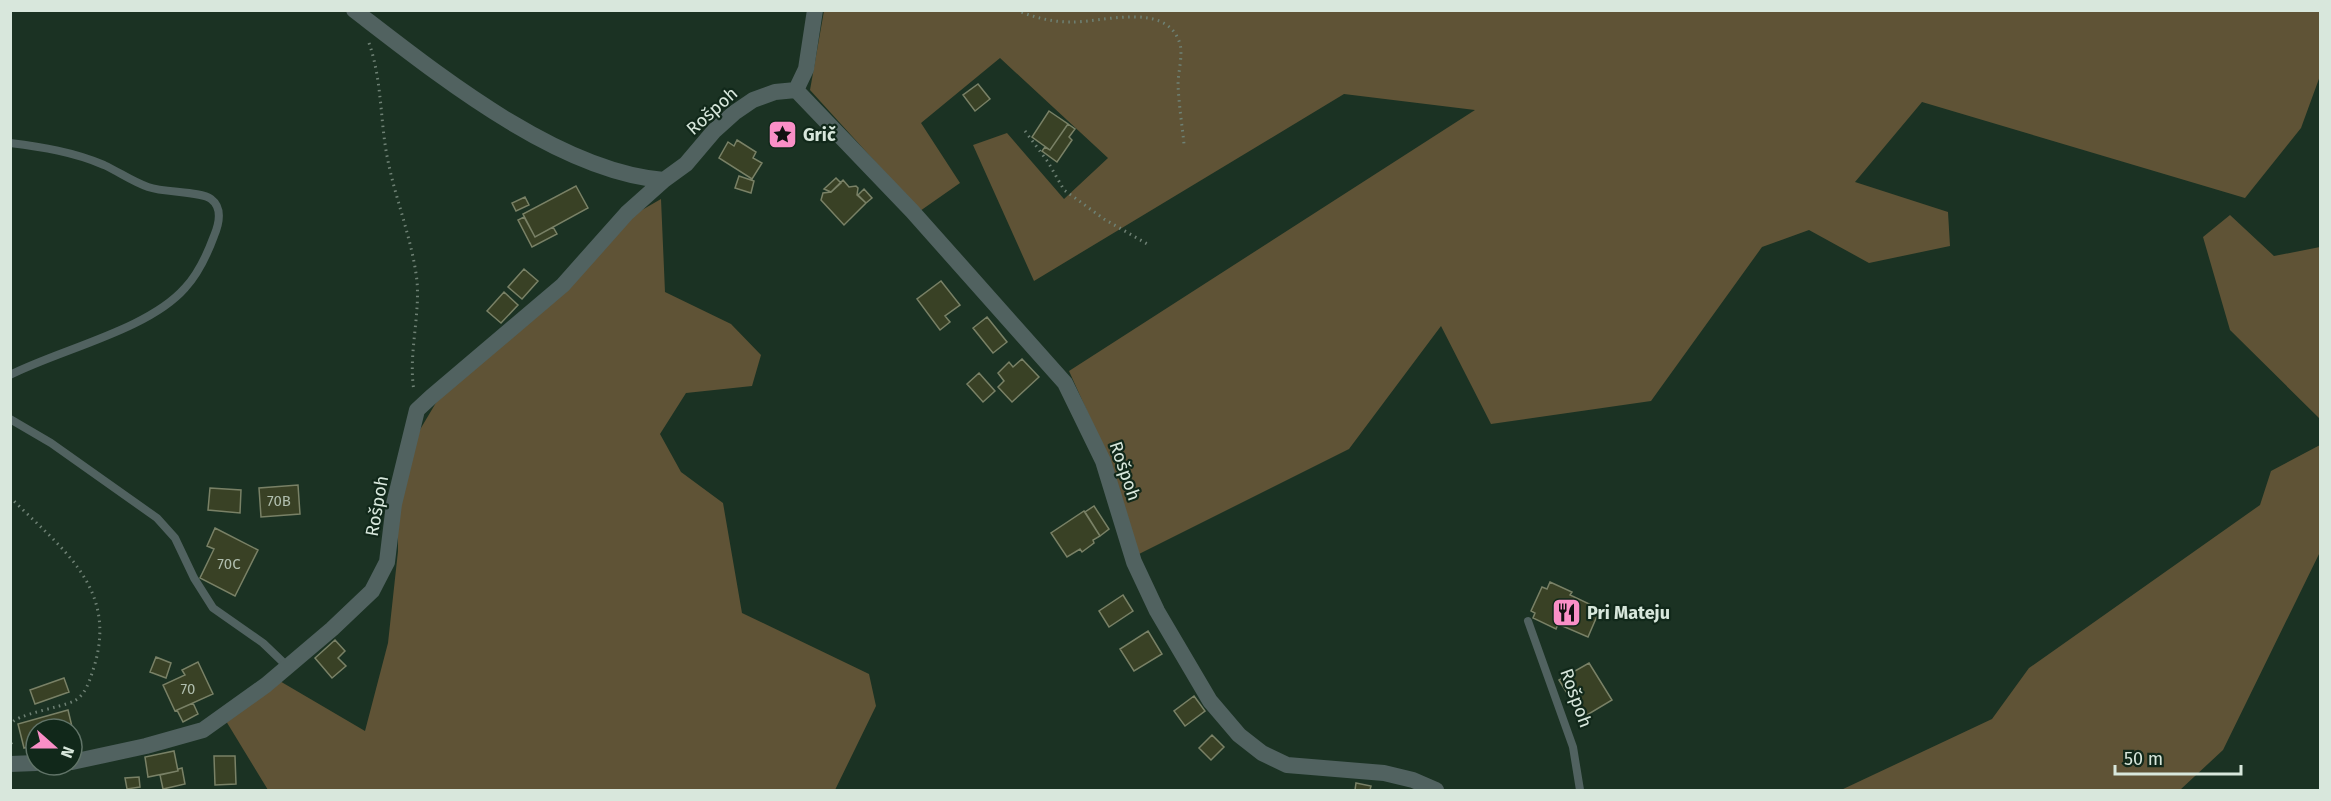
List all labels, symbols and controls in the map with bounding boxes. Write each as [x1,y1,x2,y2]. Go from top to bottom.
street label: Rošpoh [682,82,742,140]
place icon: Grič [766,119,798,151]
place label: Grič [803,124,836,146]
street label: Rošpoh [1105,438,1145,504]
street label: Rošpoh [361,474,393,538]
house number: 70B [267,492,291,510]
house number: 70C [217,555,241,573]
restaurant icon: Pri Mateju [1550,597,1582,629]
place label: Pri Mateju [1587,602,1670,624]
street label: Rošpoh [1555,665,1597,731]
house number: 70 [181,680,195,698]
north arrow [24,717,84,777]
scale bar [2115,738,2241,776]
text: N [57,744,78,761]
text: 50 m [2124,748,2163,770]

